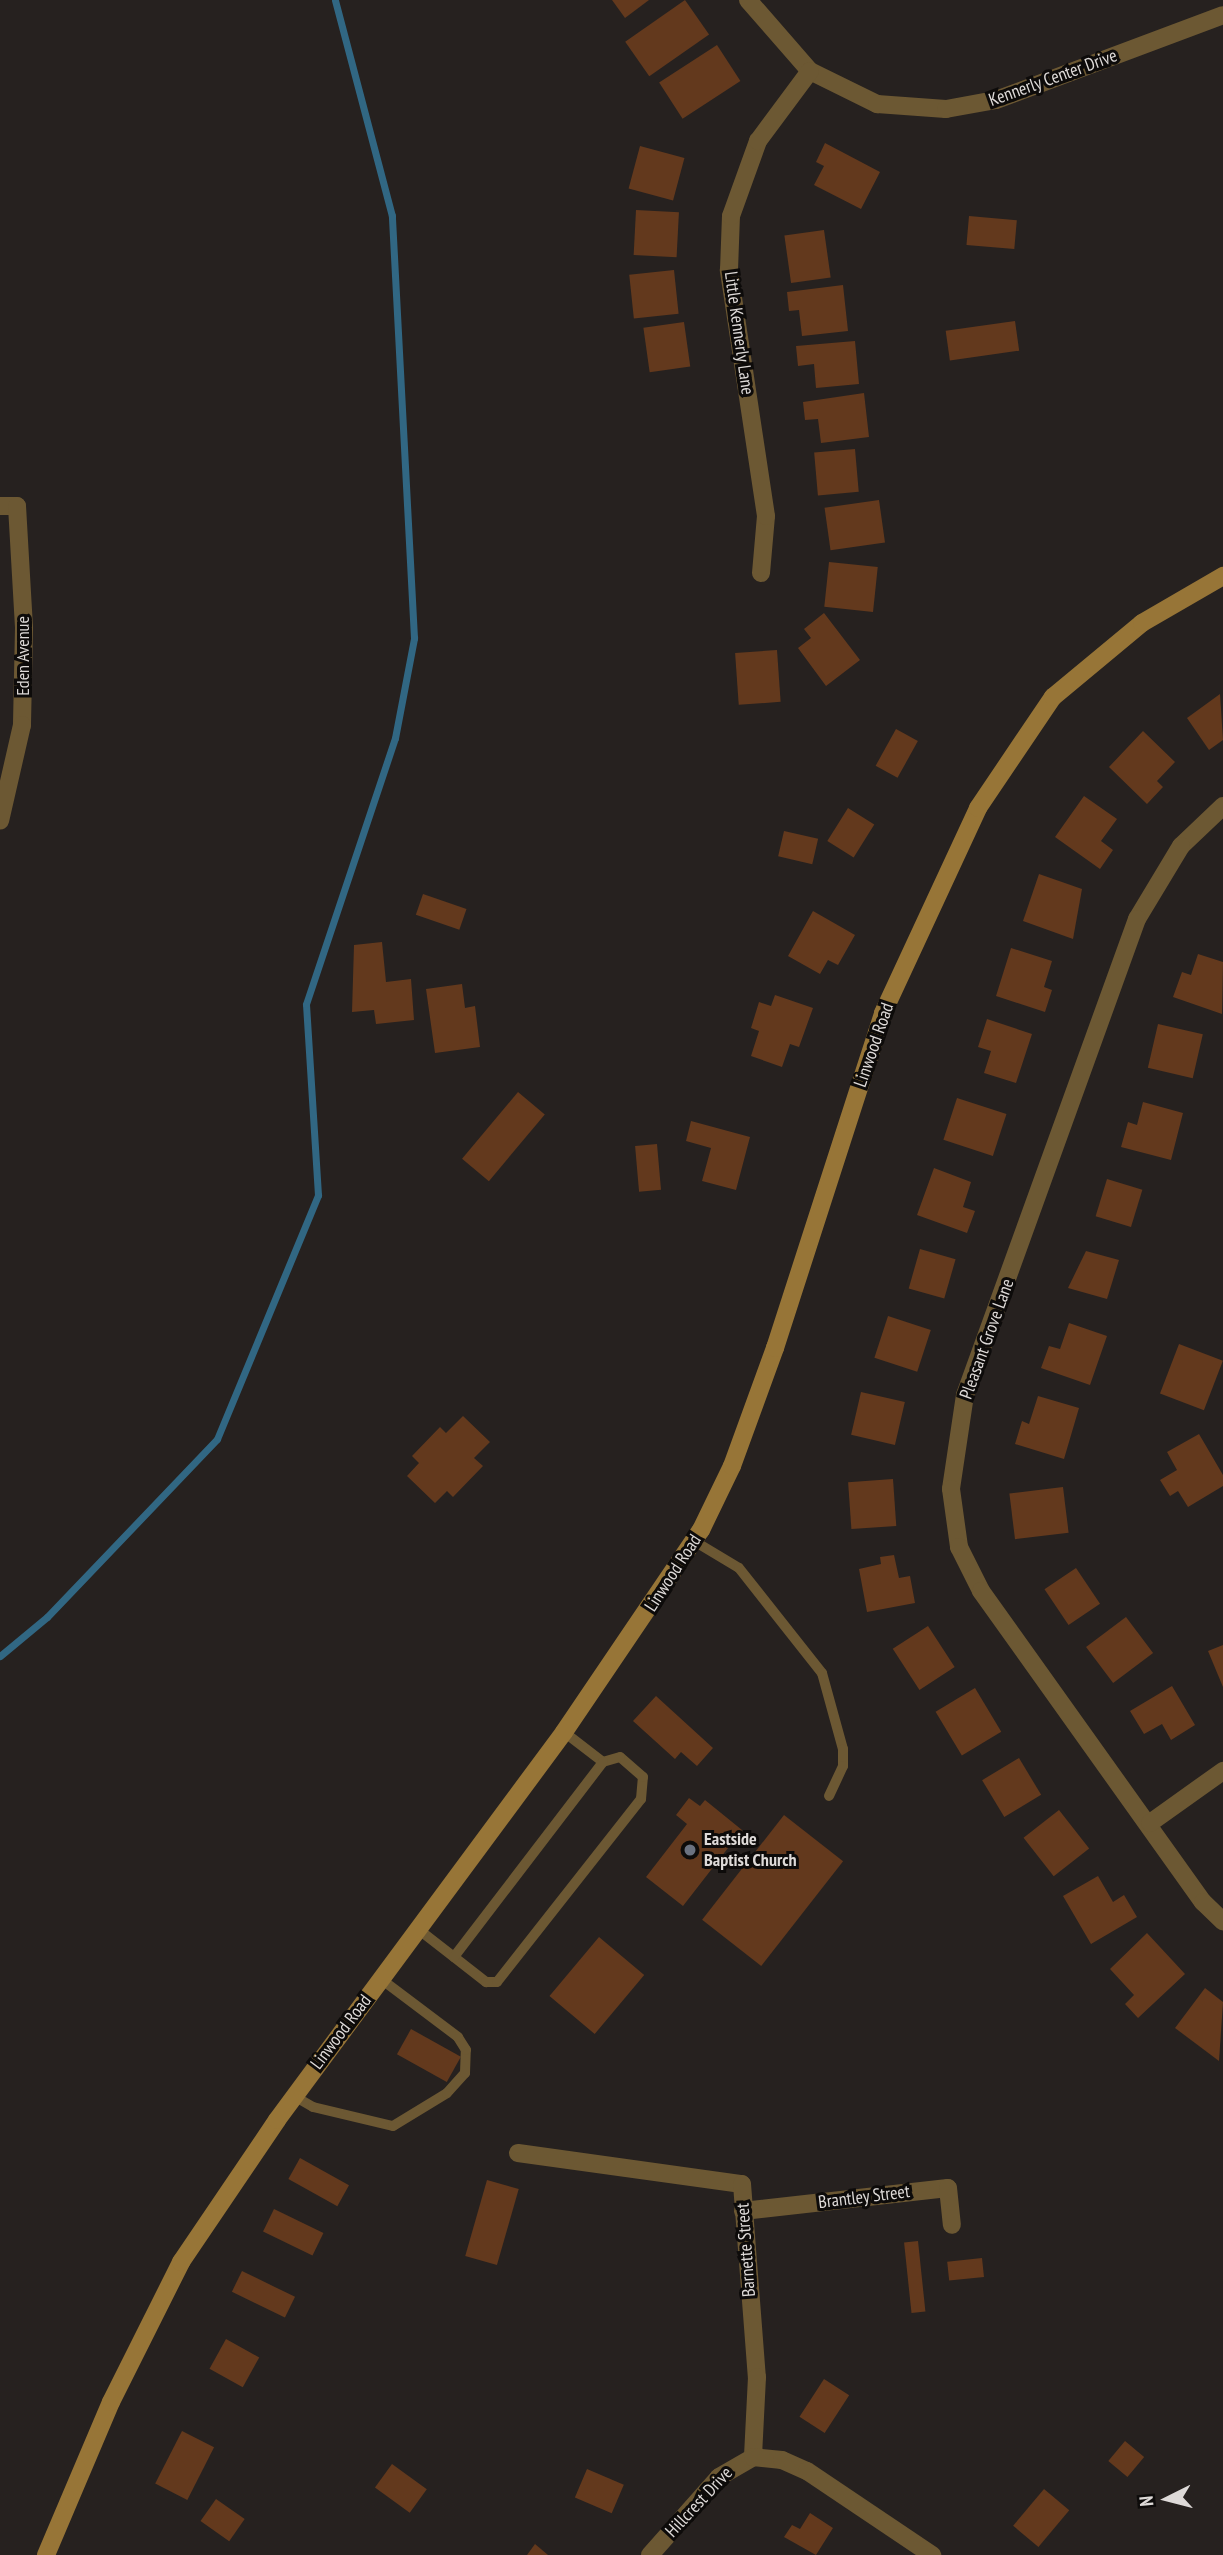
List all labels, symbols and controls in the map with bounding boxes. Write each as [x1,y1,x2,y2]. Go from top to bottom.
street label: Kennerly Center Drive [986,45,1120,111]
street label: Little Kennerly Lane [720,270,758,396]
street label: Eden Avenue [12,616,34,696]
street label: Linwood Road [850,1000,898,1090]
street label: Pleasant Grove Lane [955,1276,1019,1402]
street label: Linwood Road [640,1530,706,1616]
place label: Eastside Baptist Church [704,1829,797,1871]
marker: Eastside Baptist Church [682,1842,698,1858]
street label: Linwood Road [306,1991,376,2073]
street label: Brantley Street [817,2181,911,2213]
street label: Barnette Street [732,2202,760,2298]
street label: Hillcrest Drive [661,2462,737,2542]
north arrow [1132,2464,1202,2534]
text: N [1134,2495,1159,2508]

